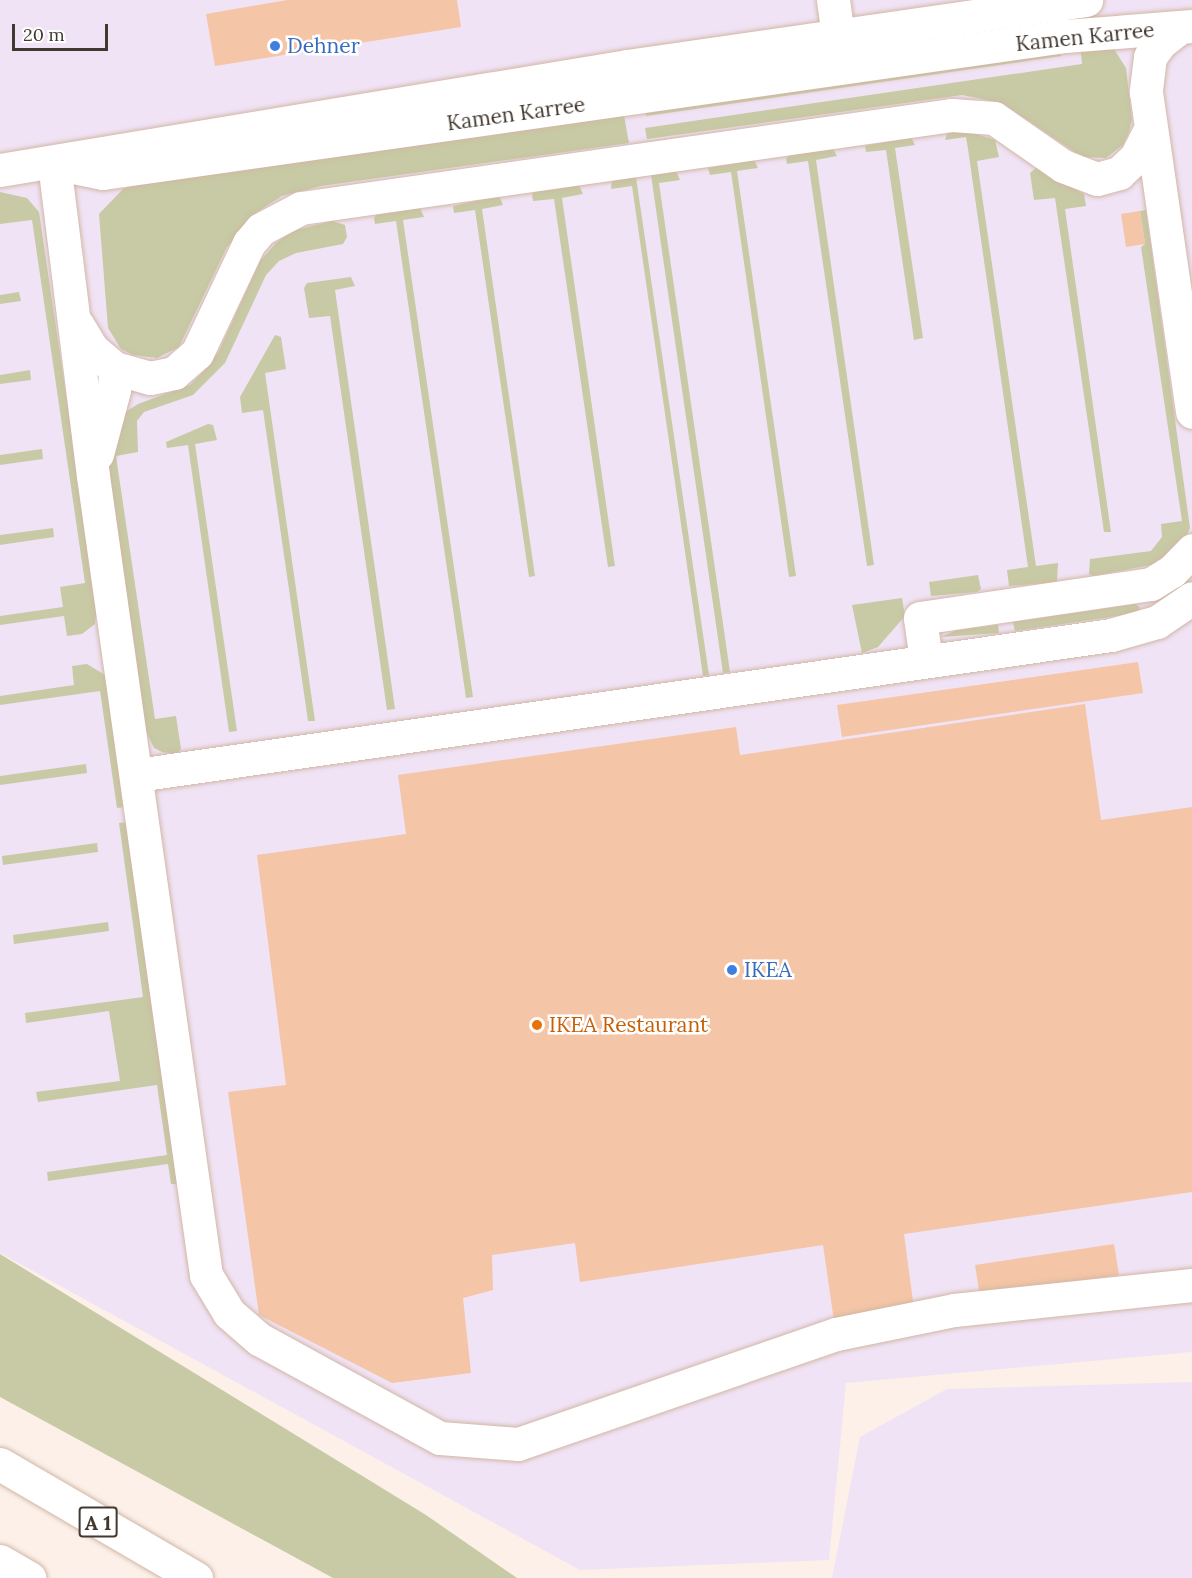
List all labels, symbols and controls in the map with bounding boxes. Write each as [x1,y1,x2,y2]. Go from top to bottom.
scale bar [15,12,111,50]
street label: Kamen Karree [1014,17,1156,57]
text: 20 m [23,23,65,46]
place label: Dehner [287,33,360,59]
marker: Dehner [268,39,282,53]
street label: Kamen Karree [445,92,587,136]
place label: IKEA [744,957,792,983]
marker: IKEA [725,963,739,977]
place label: IKEA Restaurant [549,1012,708,1038]
marker: IKEA Restaurant [530,1018,544,1032]
road number: A 1 [78,1505,118,1539]

